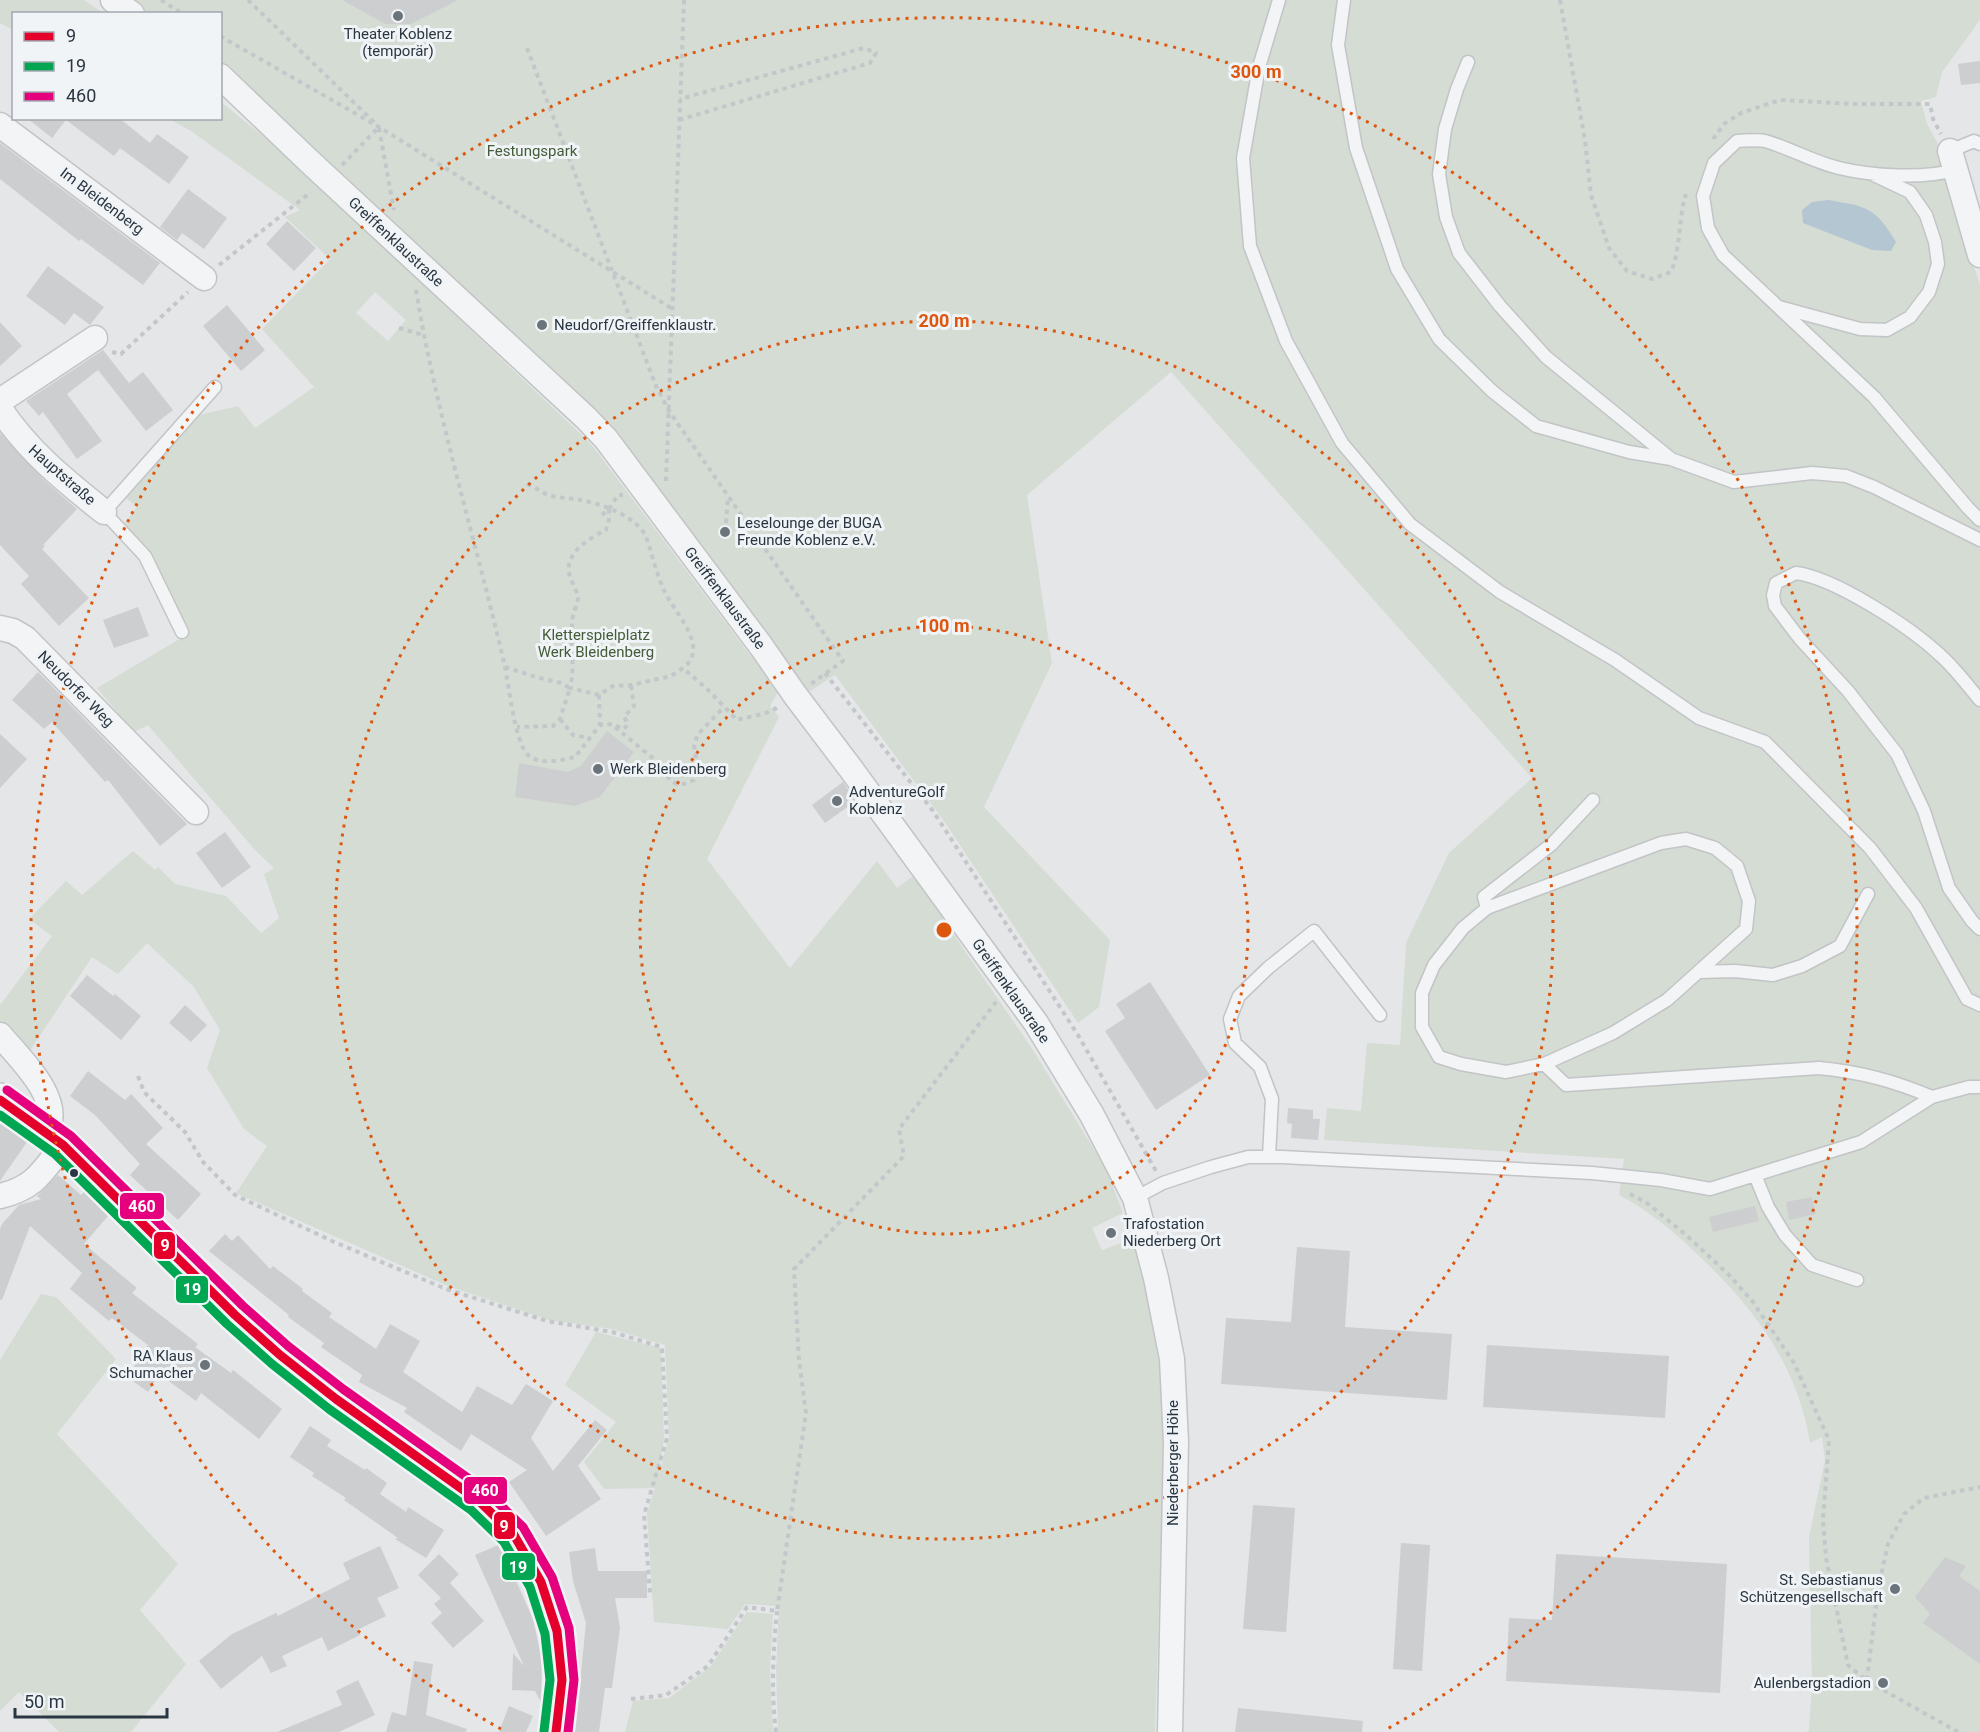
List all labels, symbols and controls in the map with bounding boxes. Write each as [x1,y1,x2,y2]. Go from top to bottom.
marker: Theater Koblenz (temporär) [391,9,405,23]
legend [12,12,222,120]
text: 9 [66,25,76,46]
place label: Theater Koblenz (temporär) [344,25,452,60]
text: 19 [66,55,86,76]
text: 300 m [1230,61,1282,82]
text: 460 [66,85,96,106]
park label: Festungspark [487,142,578,160]
street label: Im Bleidenberg [57,164,147,238]
street label: Greiffenklaustraße [345,193,447,291]
text: 200 m [918,310,970,331]
place label: Neudorf/Greiffenklaustr. [554,316,716,334]
marker: Neudorf/Greiffenklaustr. [535,318,549,332]
street label: Hauptstraße [25,441,99,509]
place label: Leselounge der BUGA Freunde Koblenz e.V. [737,514,882,549]
marker: Leselounge der BUGA Freunde Koblenz e.V. [718,525,732,539]
street label: Greiffenklaustraße [681,543,769,653]
text: 100 m [918,615,970,636]
park label: Kletterspielplatz Werk Bleidenberg [538,626,654,661]
street label: Neudorfer Weg [34,647,118,731]
place label: Werk Bleidenberg [610,760,726,778]
marker: Werk Bleidenberg [591,762,605,776]
place label: AdventureGolf Koblenz [849,783,945,818]
marker: AdventureGolf Koblenz [830,794,844,808]
centre of rings [934,920,954,940]
street label: Greiffenklaustraße [968,935,1054,1047]
unlabelled marker [68,1167,80,1179]
line badge: 460 [119,1192,165,1220]
text: 460 [128,1197,156,1216]
place label: Trafostation Niederberg Ort [1123,1215,1221,1250]
marker: Trafostation Niederberg Ort [1104,1226,1118,1240]
line badge: 9 [153,1231,176,1260]
text: 9 [160,1236,170,1255]
line badge: 19 [175,1275,209,1304]
text: 19 [183,1280,201,1299]
place label: RA Klaus Schumacher [109,1347,193,1382]
marker: RA Klaus Schumacher [198,1358,212,1372]
street label: Niederberger Höhe [1164,1400,1182,1526]
line badge: 460 [463,1476,508,1505]
text: 460 [471,1481,499,1500]
line badge: 9 [493,1511,516,1540]
text: 9 [499,1517,509,1536]
line badge: 19 [501,1552,536,1581]
text: 19 [509,1558,527,1577]
place label: St. Sebastianus Schützengesellschaft [1740,1571,1883,1606]
marker: St. Sebastianus Schützengesellschaft [1888,1582,1902,1596]
place label: Aulenbergstadion [1754,1674,1871,1692]
marker: Aulenbergstadion [1876,1676,1890,1690]
scale bar [15,1681,166,1719]
text: 50 m [24,1691,64,1712]

